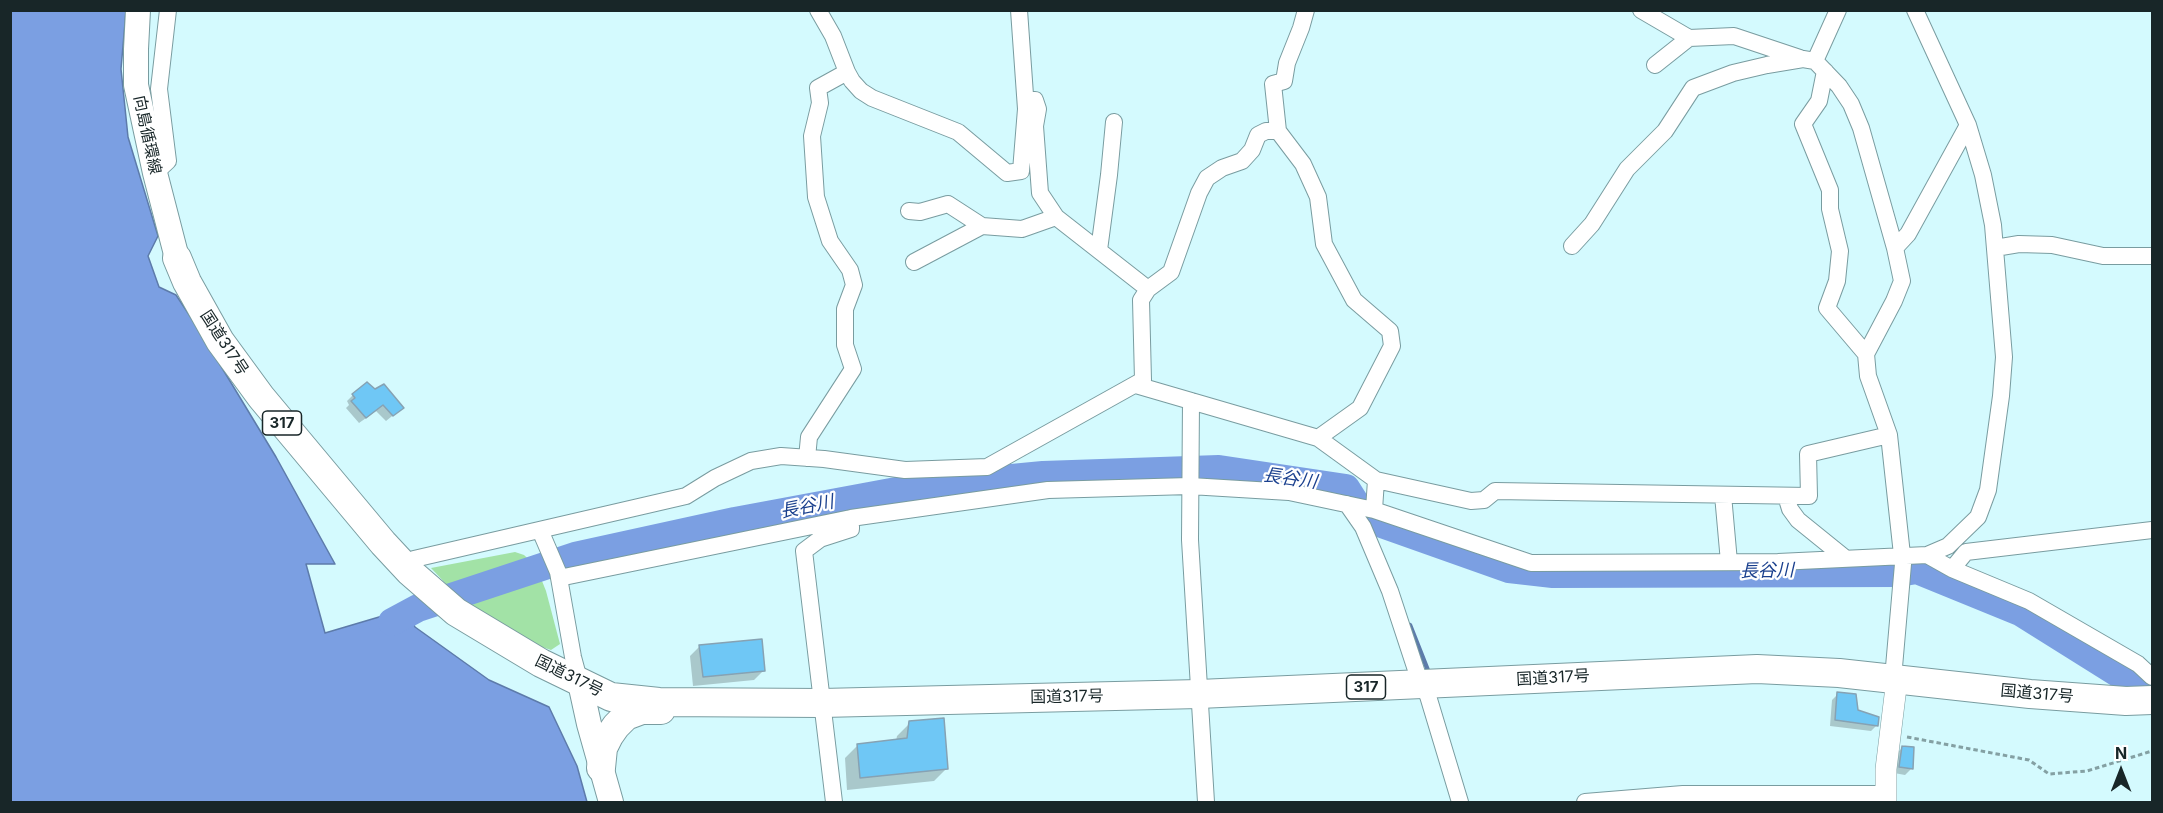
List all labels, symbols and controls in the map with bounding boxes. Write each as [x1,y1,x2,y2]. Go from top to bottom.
street label: 向島循環線 [129,94,165,176]
street label: 国道317号 [196,307,252,379]
road number: 317 [262,411,302,435]
water label: 長谷川 [1262,465,1318,493]
water label: 長谷川 [778,491,836,523]
water label: 長谷川 [1740,560,1794,582]
street label: 国道317号 [532,651,606,701]
street label: 国道317号 [1516,666,1590,690]
road number: 317 [1346,675,1386,699]
street label: 国道317号 [2000,681,2074,707]
street label: 国道317号 [1030,687,1104,707]
north arrow [2091,741,2151,801]
text: N [2115,743,2127,763]

